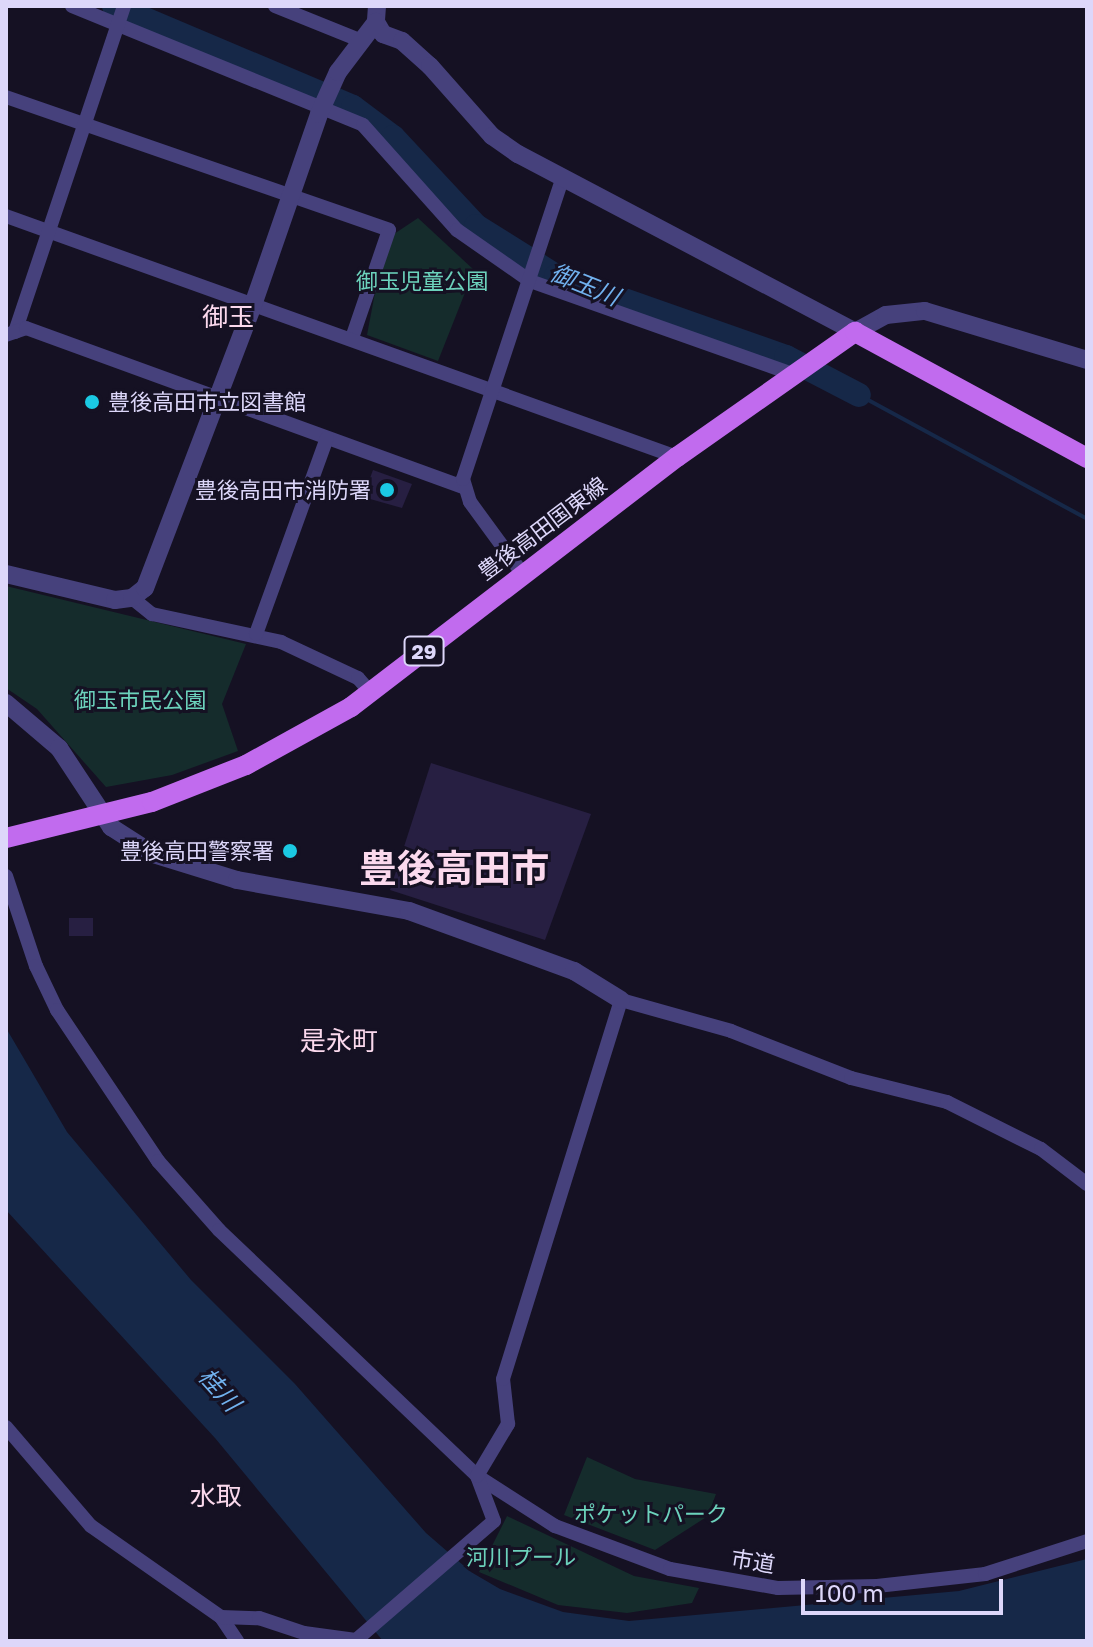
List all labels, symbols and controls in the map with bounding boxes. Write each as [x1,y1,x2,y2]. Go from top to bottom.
water label: 御玉川 [546,257,624,311]
park label: 御玉児童公園 [356,268,488,294]
district label: 御玉 [202,301,254,333]
place label: 豊後高田市立図書館 [108,389,306,415]
marker: 豊後高田市立図書館 [83,393,101,411]
street label: 豊後高田国東線 [473,471,611,585]
place label: 豊後高田市消防署 [195,477,371,503]
marker: 豊後高田市消防署 [378,481,396,499]
road number: 29 [402,635,446,667]
park label: 御玉市民公園 [74,687,206,713]
place label: 豊後高田警察署 [120,838,274,864]
marker: 豊後高田警察署 [281,842,299,860]
district label: 豊後高田市 [359,845,549,891]
district label: 是永町 [300,1025,378,1057]
water label: 桂川 [193,1362,247,1416]
district label: 水取 [190,1480,242,1512]
park label: ポケットパーク [574,1501,728,1527]
park label: 河川プール [466,1544,576,1570]
street label: 市道 [729,1545,777,1577]
scale bar [805,1563,1007,1613]
text: 100 m [815,1578,884,1607]

